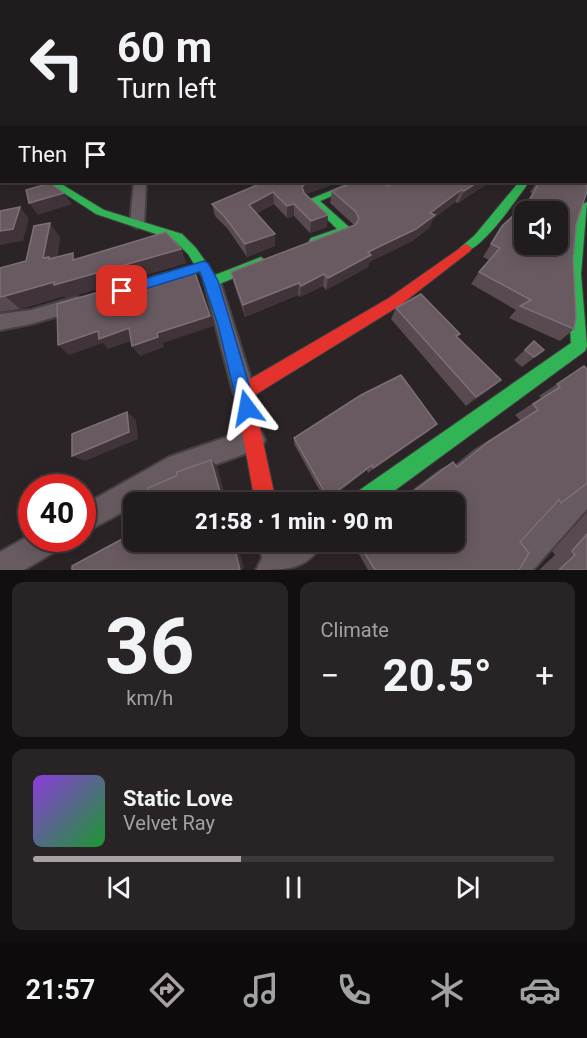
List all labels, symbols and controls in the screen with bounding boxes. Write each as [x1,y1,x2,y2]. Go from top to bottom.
text: 60 m [117,23,212,72]
icon: left [18,24,96,102]
text: Turn left [117,73,217,105]
icon: arrive [79,138,112,171]
text: Then [18,142,67,167]
map controls [514,201,568,255]
button: sound [514,201,568,255]
pin [96,265,147,316]
icon: arrive [105,274,138,307]
position arrow [215,376,279,440]
speed limit sign: 40 [18,474,96,552]
text: 21:58 · 1 min · 90 m [195,509,393,534]
text: 36 [105,601,195,692]
text: Climate [321,618,389,642]
text: 20.5° [383,649,492,702]
text: − [321,656,339,695]
text: + [535,656,554,695]
text: km/h [126,686,173,710]
text: Static Love [123,786,233,811]
text: Velvet Ray [123,811,215,835]
icon: previous [103,871,136,904]
icon: pause [277,871,310,904]
icon: next [451,871,484,904]
icon: directions [146,969,188,1011]
icon: music [240,969,282,1011]
icon: phone [333,969,375,1011]
icon: climate [426,969,468,1011]
icon: car [519,969,561,1011]
text: 21:57 [26,974,95,1006]

